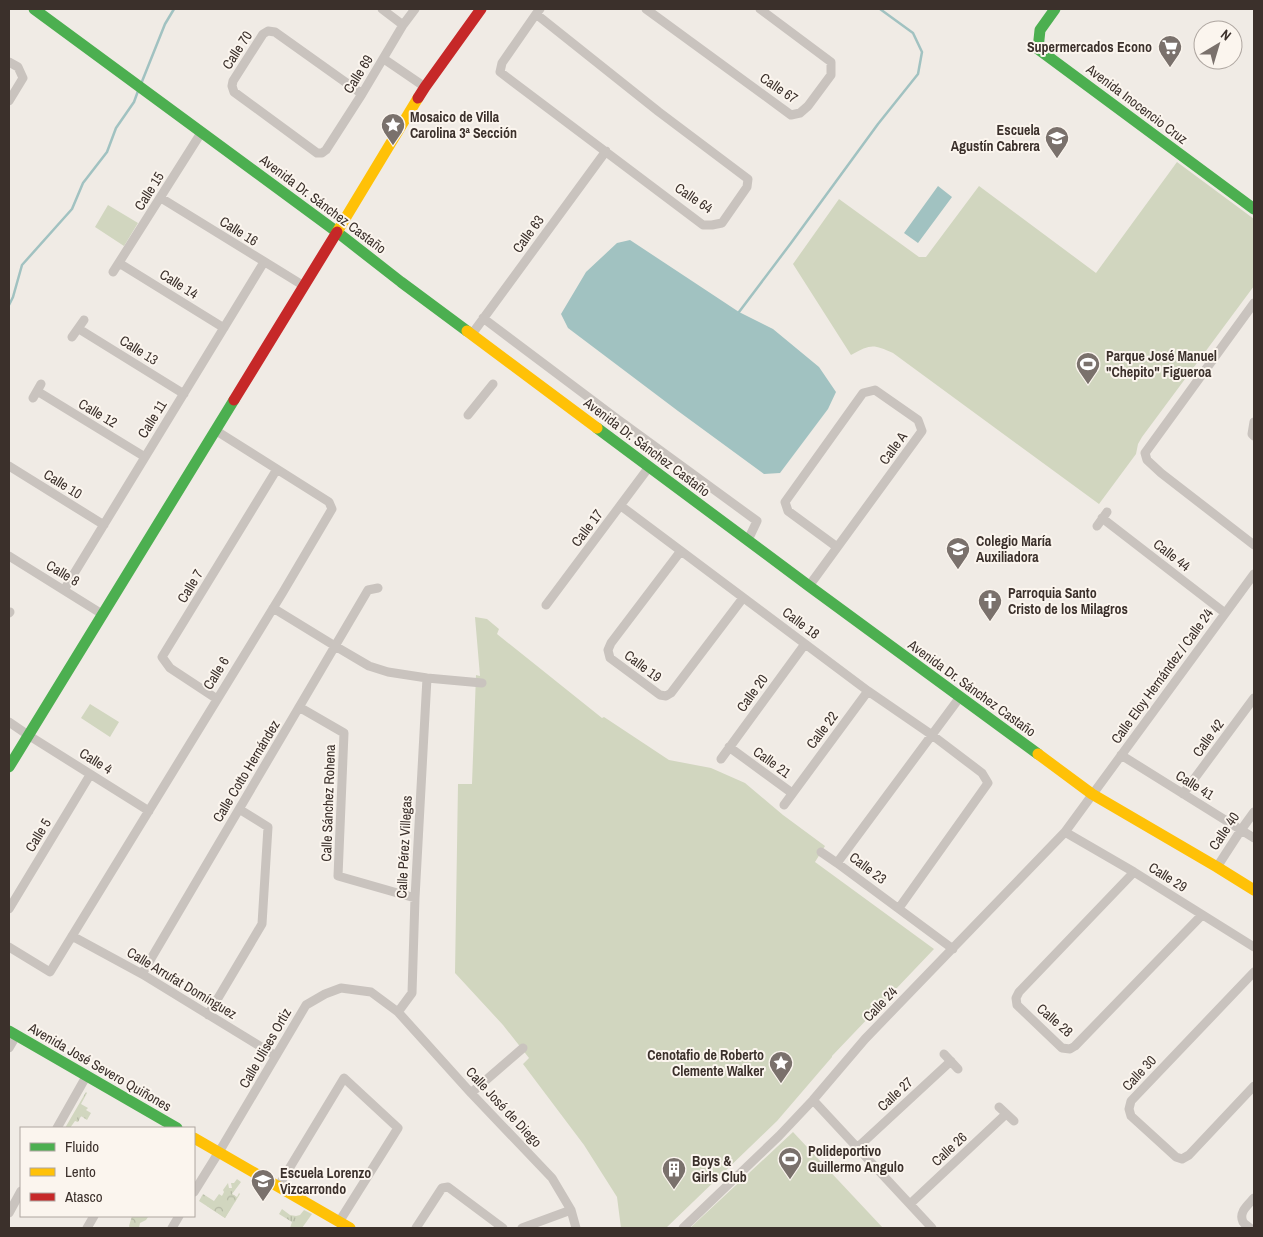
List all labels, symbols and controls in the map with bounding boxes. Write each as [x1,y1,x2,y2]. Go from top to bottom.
north arrow [1193,20,1243,70]
text: N [1217,25,1235,44]
street label: Calle 70 [218,27,256,73]
supermarket icon: Supermercados Econo [1157,34,1183,68]
place label: Supermercados Econo [1027,38,1152,56]
street label: Calle 69 [339,51,377,97]
street label: Avenida Inocencio Cruz [1082,59,1191,148]
street label: Calle 67 [757,69,801,107]
place label: Mosaico de Villa Carolina 3ª Sección [410,108,517,142]
place icon: Mosaico de Villa Carolina 3ª Sección [380,112,406,146]
place label: Escuela Agustín Cabrera [951,121,1041,155]
school or university icon: Escuela Agustín Cabrera [1044,125,1070,159]
street label: Avenida Dr. Sánchez Castaño [255,150,390,257]
street label: Calle 15 [130,168,168,214]
street label: Calle 64 [672,179,717,218]
street label: Calle 16 [216,212,262,250]
street label: Calle 63 [508,212,548,256]
street label: Calle 14 [156,265,202,303]
street label: Calle 13 [116,331,162,369]
place label: Parque José Manuel "Chepito" Figueroa [1106,347,1217,381]
sports icon: Parque José Manuel "Chepito" Figueroa [1075,351,1101,385]
street label: Avenida Dr. Sánchez Castaño [579,393,714,500]
street label: Calle 12 [75,394,121,432]
street label: Calle 11 [133,396,171,441]
street label: Calle A [875,428,911,468]
street label: Calle 10 [40,465,86,503]
street label: Calle 17 [567,506,607,550]
place label: Colegio María Auxiliadora [976,532,1052,566]
street label: Calle 44 [1150,535,1195,575]
school or university icon: Colegio María Auxiliadora [945,536,971,570]
street label: Calle 8 [43,556,83,590]
street label: Calle 7 [173,566,207,606]
place label: Parroquia Santo Cristo de los Milagros [1008,584,1128,618]
church icon: Parroquia Santo Cristo de los Milagros [977,588,1003,622]
street label: Calle 18 [779,603,823,643]
street label: Calle Eloy Hernández / Calle 24 [1107,604,1217,747]
street label: Avenida Dr. Sánchez Castaño [904,635,1039,740]
street label: Calle 19 [621,646,665,686]
street label: Calle 6 [199,653,233,693]
street label: Calle 20 [732,671,772,715]
street label: Calle 22 [802,708,842,752]
street label: Calle Cotto Hernández [208,716,284,825]
street label: Calle 42 [1188,716,1228,760]
street label: Calle 21 [750,742,795,782]
street label: Calle Sánchez Rohena [317,743,339,862]
street label: Calle 4 [76,744,116,778]
street label: Calle 41 [1172,766,1218,804]
street label: Calle Pérez Villegas [392,795,416,899]
street label: Calle 40 [1205,809,1243,853]
street label: Calle 5 [21,815,55,855]
street label: Calle 23 [846,848,890,888]
street label: Calle 29 [1145,858,1191,896]
street label: Calle Arrufat Domínguez [124,943,240,1023]
street label: Calle 24 [859,982,902,1025]
street label: Calle 28 [1033,999,1077,1041]
street label: Calle Ulises Ortiz [235,1005,295,1091]
street label: Avenida José Severo Quiñones [25,1018,175,1115]
place label: Cenotafio de Roberto Clemente Walker [647,1046,765,1080]
place icon: Cenotafio de Roberto Clemente Walker [768,1050,794,1084]
street label: Calle 30 [1118,1051,1160,1095]
street label: Calle José de Diego [462,1063,546,1151]
street label: Calle 27 [873,1073,917,1115]
legend [20,1127,195,1217]
street label: Calle 26 [927,1128,971,1170]
text: Fluido [65,1136,99,1157]
place label: Polideportivo Guillermo Angulo [808,1142,904,1176]
sports icon: Polideportivo Guillermo Angulo [777,1146,803,1180]
place label: Boys & Girls Club [692,1152,747,1186]
building icon: Boys & Girls Club [661,1156,687,1190]
text: Lento [65,1161,96,1182]
place label: Escuela Lorenzo Vizcarrondo [280,1164,371,1198]
school or university icon: Escuela Lorenzo Vizcarrondo [250,1168,276,1202]
text: Atasco [64,1186,103,1207]

